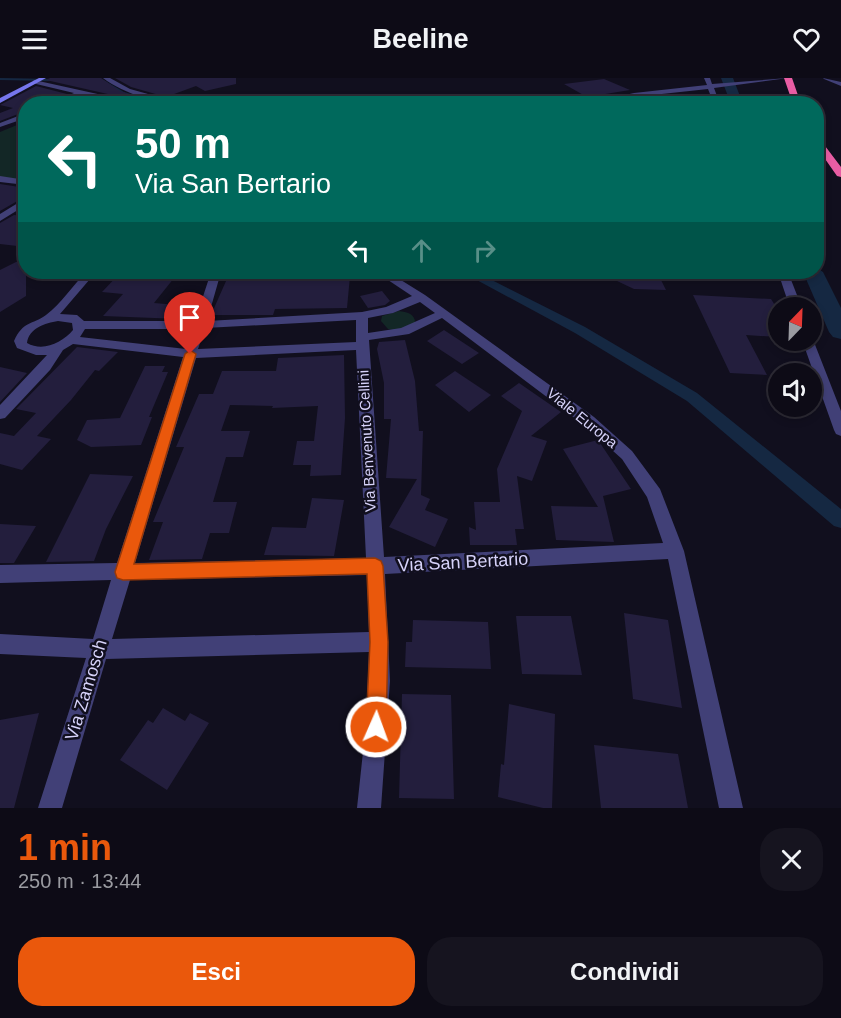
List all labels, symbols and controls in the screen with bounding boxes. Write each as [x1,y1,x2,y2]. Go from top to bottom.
icon: menu [18,23,51,56]
icon: heart [790,23,823,56]
text: Beeline [372,24,469,54]
icon: left [36,120,114,198]
text: 50 m [135,120,231,167]
text: Via San Bertario [135,169,331,199]
icon: left [342,234,375,267]
icon: ahead [405,234,438,267]
icon: right [468,234,501,267]
pin [164,292,215,354]
north arrow [768,297,822,351]
map controls [768,297,822,417]
icon: arrive [173,301,206,334]
button: sound [768,363,822,417]
street label: Via Benvenuto Cellini [354,370,379,513]
street label: Viale Europa [544,384,621,452]
street label: Via San Bertario [397,549,529,575]
street label: Via Zamosch [61,637,111,743]
position arrow [344,695,408,759]
text: 1 min [18,827,112,868]
button: close [760,828,823,891]
text: 250 m · 13:44 [18,870,141,892]
button: Esci [18,937,415,1006]
button: Condividi [427,937,823,1006]

